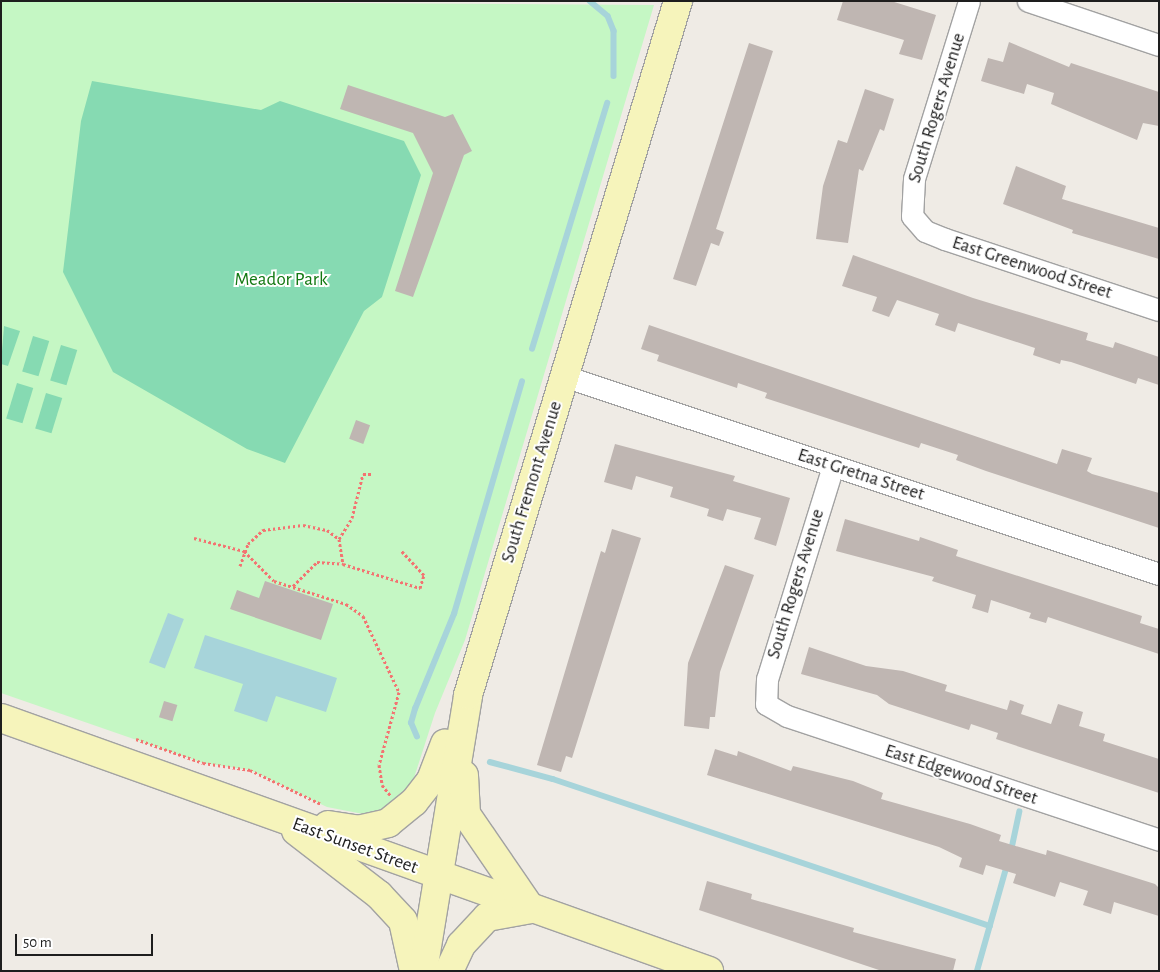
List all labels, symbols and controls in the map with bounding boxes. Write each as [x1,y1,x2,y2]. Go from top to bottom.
street label: South Rogers Avenue [903,30,971,186]
street label: East Greenwood Street [949,231,1115,305]
park label: Meador Park [234,269,328,291]
street label: South Fremont Avenue [497,398,567,566]
street label: East Gretna Street [795,444,927,506]
street label: South Rogers Avenue [762,506,830,662]
street label: East Edgewood Street [882,740,1040,810]
street label: East Sunset Street [289,813,421,879]
scale bar [18,924,155,956]
text: 50 m [23,935,52,950]

